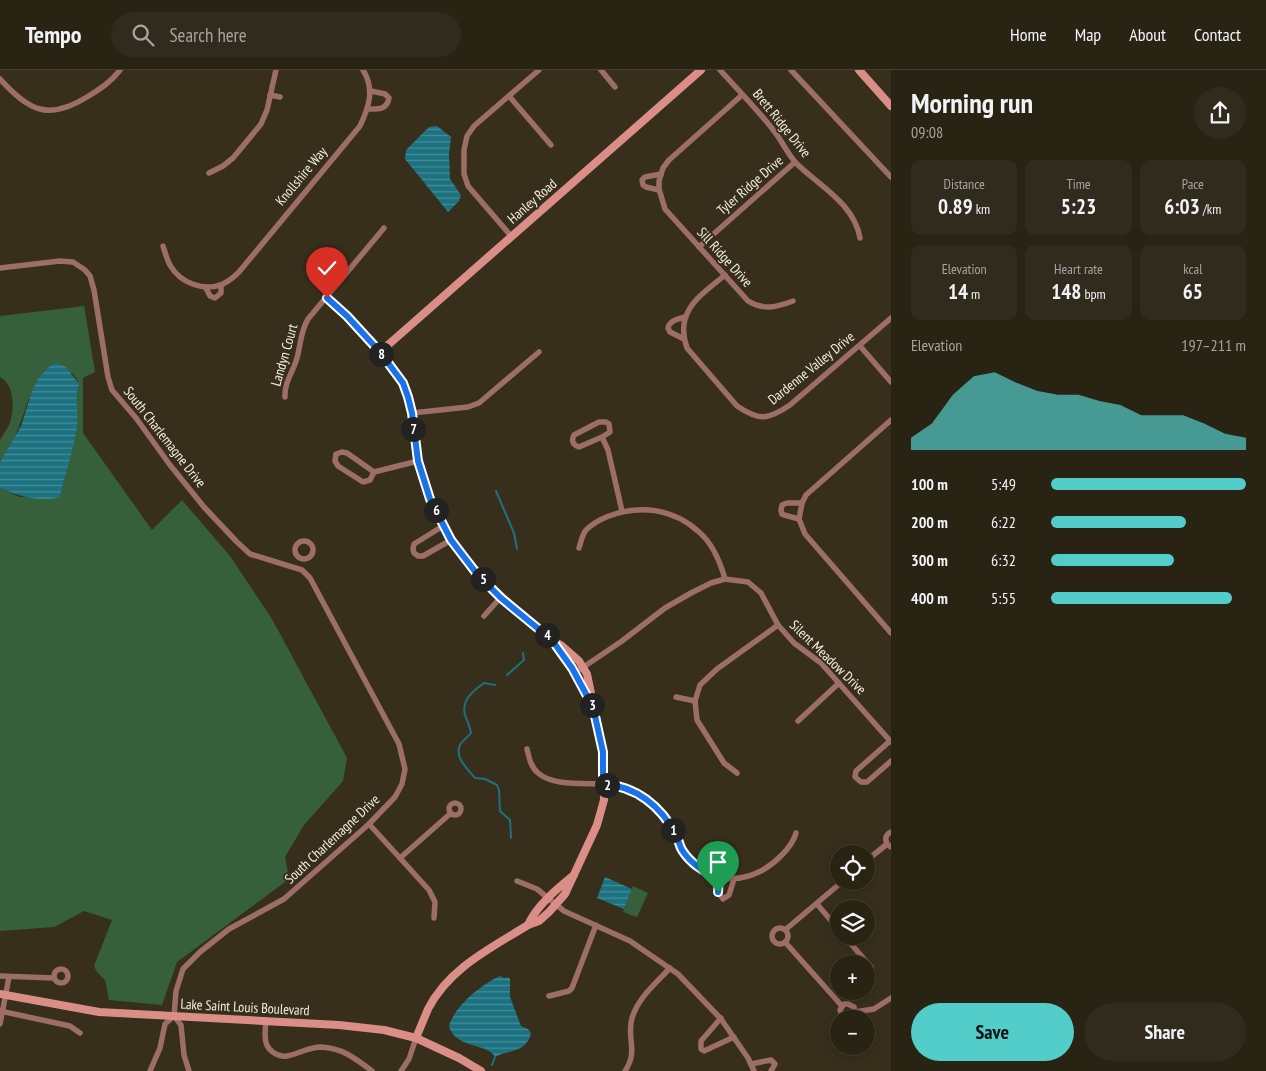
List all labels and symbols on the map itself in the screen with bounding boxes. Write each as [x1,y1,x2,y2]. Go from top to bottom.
street label: Brett Ridge Drive [749,85,815,161]
street label: Knollshire Way [271,142,331,209]
street label: Tyler Ridge Drive [713,151,787,219]
street label: Hanley Road [504,175,560,227]
street label: Sill Ridge Drive [693,223,757,291]
pin [306,247,348,298]
street label: Landyn Court [267,322,302,388]
street label: Dardenne Valley Drive [764,327,858,408]
pin: 8 [368,342,394,366]
street label: South Charlemagne Drive [120,383,210,491]
pin: 7 [400,416,426,442]
pin: 6 [424,498,448,522]
pin: 5 [470,566,496,592]
street label: Silent Meadow Drive [786,616,870,698]
pin: 4 [534,622,560,648]
pin: 3 [580,692,604,718]
pin: 2 [594,772,620,798]
street label: South Charlemagne Drive [281,790,383,888]
pin: 1 [660,818,686,842]
pin [697,841,739,892]
street label: Lake Saint Louis Boulevard [180,995,310,1019]

